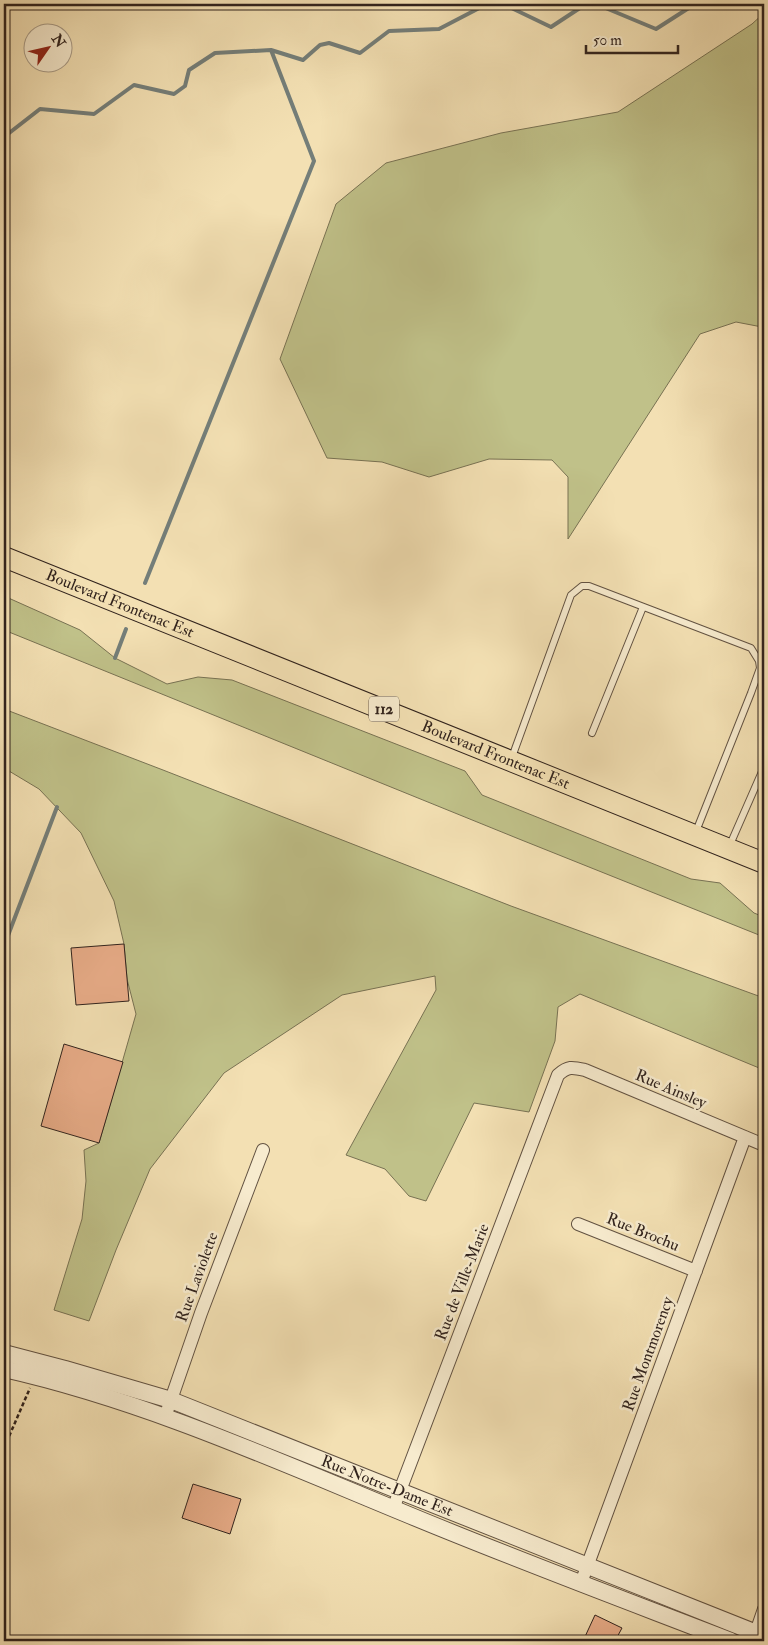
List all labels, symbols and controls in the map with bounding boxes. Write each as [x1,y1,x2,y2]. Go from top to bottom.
north arrow [22,22,72,72]
scale bar [586,22,678,54]
text: N [47,30,69,51]
text: 50 m [593,31,622,50]
street label: Boulevard Frontenac Est [43,565,197,642]
road number: 112 [369,696,399,722]
street label: Boulevard Frontenac Est [419,716,573,794]
street label: Rue Ainsley [632,1065,711,1113]
street label: Rue Brochu [604,1208,682,1256]
street label: Rue de Ville-Marie [431,1220,494,1343]
street label: Rue Laviolette [172,1229,223,1325]
street label: Rue Montmorency [618,1293,678,1414]
street label: Rue Notre-Dame Est [318,1451,456,1521]

